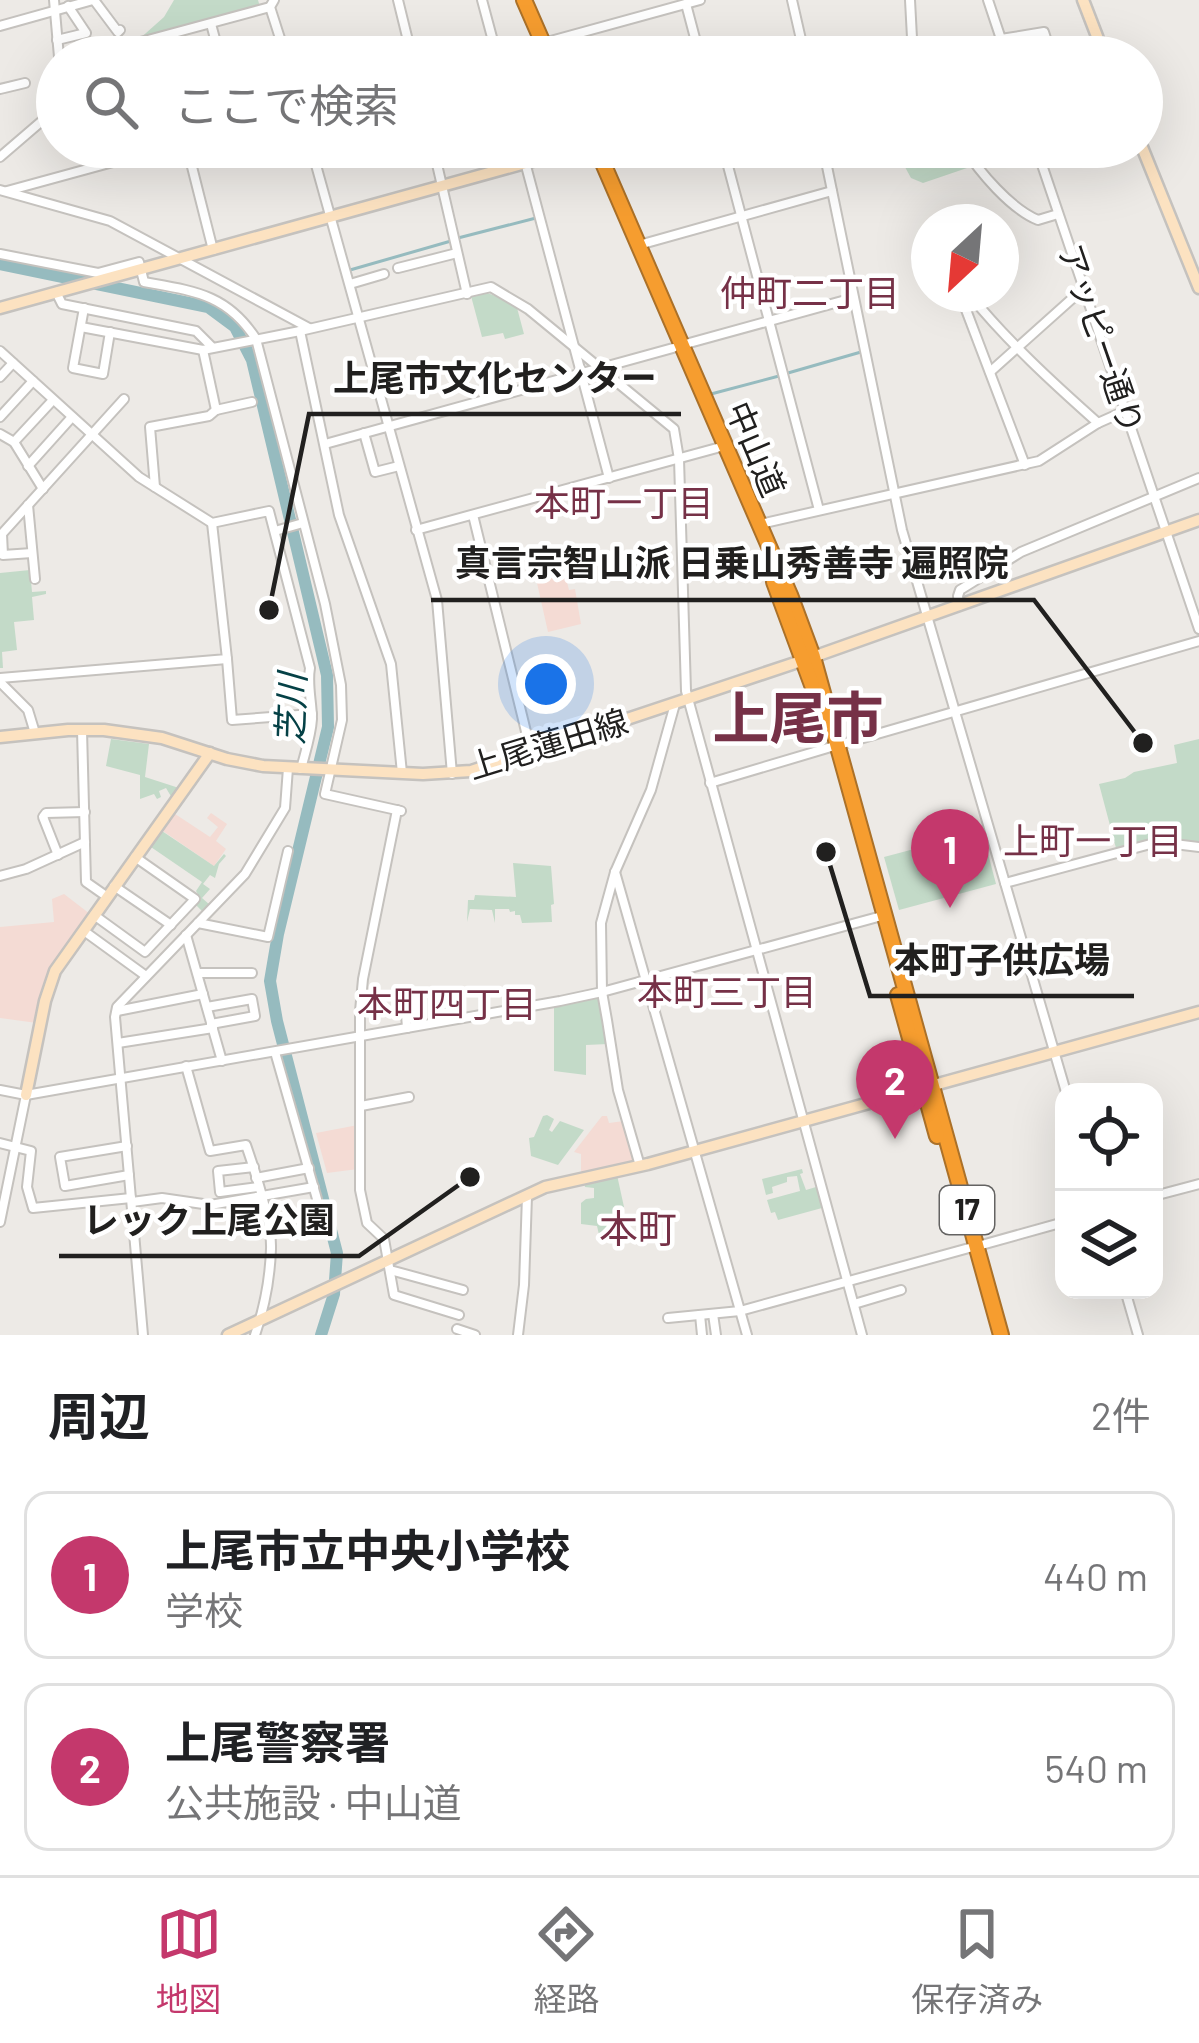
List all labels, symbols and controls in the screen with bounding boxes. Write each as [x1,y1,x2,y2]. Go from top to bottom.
search box [36,36,1163,168]
icon: search [78,69,144,135]
text: ここで検索 [174,77,399,131]
north arrow [911,204,1019,312]
street label: アッピー通り [1051,239,1153,439]
district label: 仲町二丁目 [720,270,900,313]
callout: 上尾市文化センター [309,342,681,414]
text: 上尾市文化センター [333,355,657,398]
street label: 中山道 [719,395,795,502]
district label: 本町一丁目 [534,480,714,523]
callout: 真言宗智山派 日乗山秀善寺 遍照院 [431,528,1034,600]
text: 真言宗智山派 日乗山秀善寺 遍照院 [455,540,1009,583]
your location [516,654,576,714]
water label: 芝川 [267,668,312,746]
district label: 上尾市 [713,682,884,750]
street label: 上尾蓮田線 [463,700,632,786]
pin: 1 [911,809,989,908]
district label: 上町一丁目 [1003,818,1183,861]
callout: 本町子供広場 [870,924,1134,996]
text: 本町子供広場 [894,937,1110,980]
district label: 本町三丁目 [637,969,817,1012]
district label: 本町四丁目 [357,981,537,1024]
pin: 2 [856,1040,934,1139]
map controls [1055,1083,1163,1299]
button: locate [1055,1083,1163,1191]
callout: レック上尾公園 [59,1184,359,1256]
road number: 17 [940,1186,994,1234]
button: layers [1055,1191,1163,1299]
text: レック上尾公園 [83,1197,335,1240]
district label: 本町 [599,1204,677,1251]
text: 周辺 [48,1384,150,1445]
text: 2件 [1091,1391,1151,1438]
text: 上尾市立中央小学校 [165,1522,570,1576]
text: 1 [83,1552,97,1599]
text: 440 m [1043,1552,1148,1599]
text: 学校 [165,1586,243,1633]
text: 上尾警察署 [165,1714,390,1768]
text: 2 [79,1744,101,1791]
text: 540 m [1044,1744,1148,1791]
text: 公共施設 · 中山道 [165,1778,462,1825]
tab: 地図 [156,1901,222,2021]
tab: 経路 [533,1901,599,2021]
tab: 保存済み [911,1901,1043,2021]

